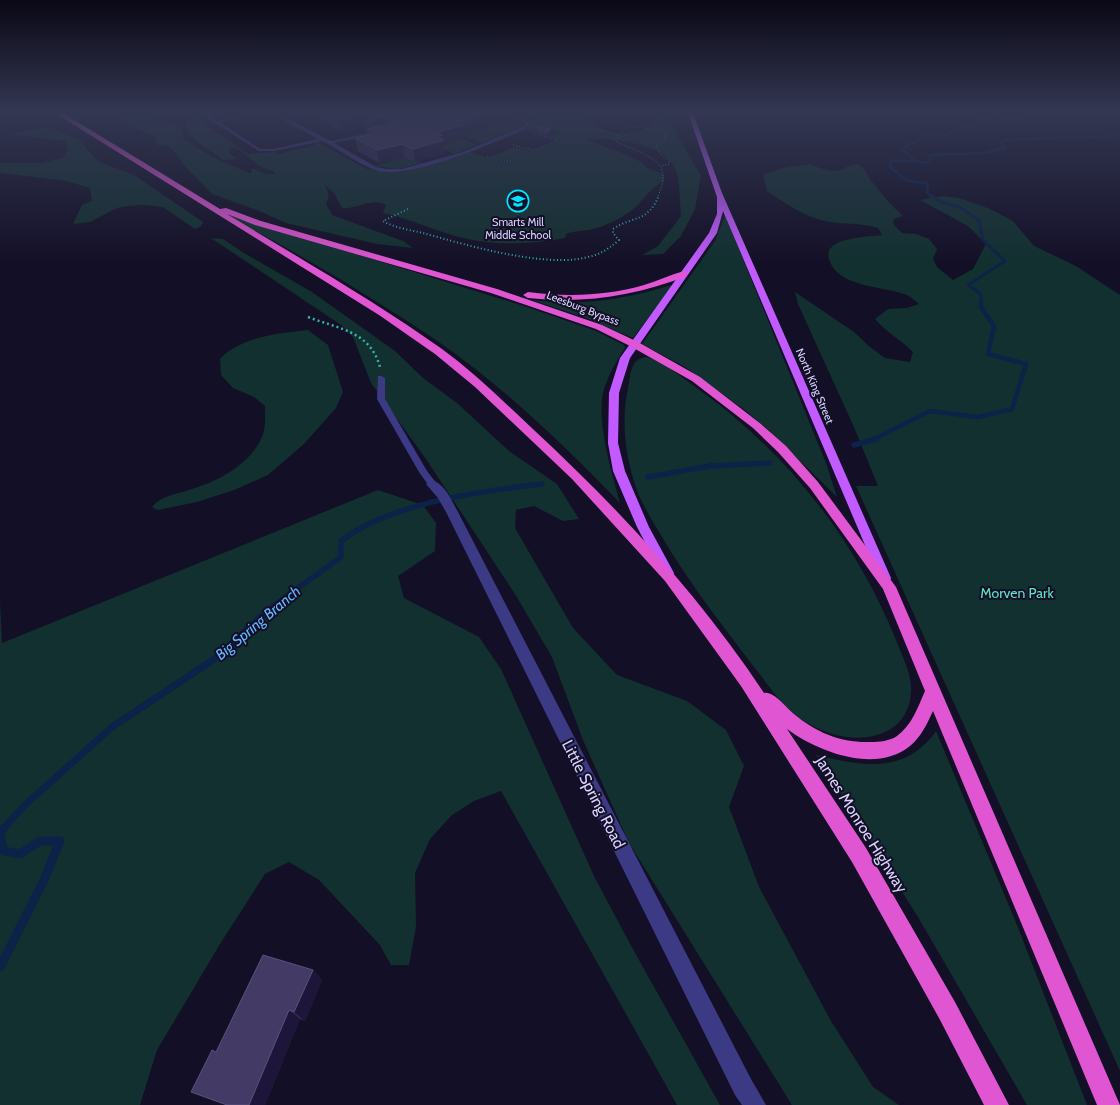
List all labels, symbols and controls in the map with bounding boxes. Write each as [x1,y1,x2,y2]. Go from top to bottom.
school or university icon: Smarts Mill Middle School [506,189,530,213]
place label: Smarts Mill Middle School [485,215,551,242]
street label: Leesburg Bypass [545,288,622,328]
street label: North King Street [793,346,837,426]
water label: Big Spring Branch [212,582,304,664]
park label: Morven Park [980,584,1054,602]
street label: Little Spring Road [558,737,629,852]
street label: James Monroe Highway [811,751,912,896]

